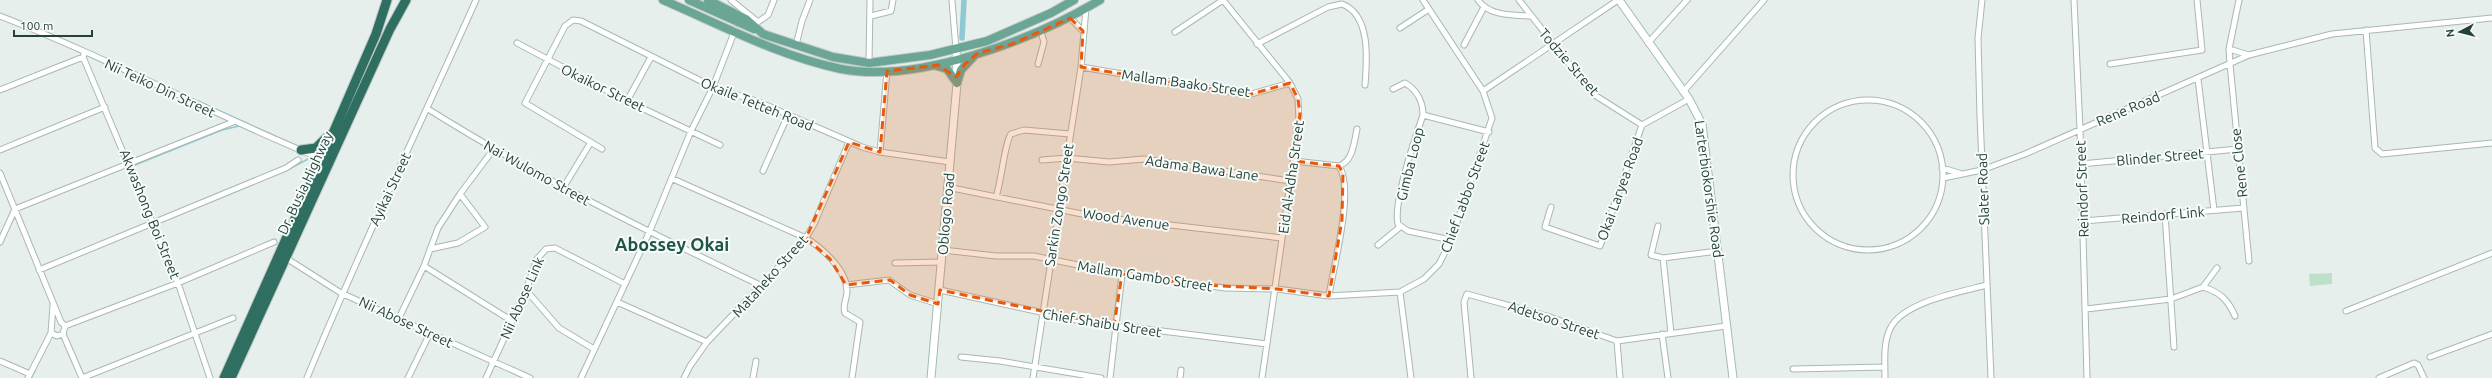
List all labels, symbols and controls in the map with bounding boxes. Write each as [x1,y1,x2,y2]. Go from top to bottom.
scale bar [14,12,92,38]
north arrow [2440,12,2480,52]
text: 100 m [20,19,53,32]
street label: Todzie Street [1536,25,1603,99]
text: N [2444,28,2457,38]
street label: Nii Teiko Din Street [102,55,218,121]
street label: Okaikor Street [559,61,648,115]
street label: Mallam Baako Street [1121,66,1252,100]
street label: Okaile Tetteh Road [698,74,816,134]
street label: Rene Road [2094,88,2162,130]
street label: Eid Al-Adha Street [1275,119,1307,235]
street label: Larterbiokorshie Road [1691,119,1727,259]
street label: Gimba Loop [1393,126,1427,202]
street label: Rene Close [2227,128,2251,198]
street label: Dr. Busia Highway [274,129,336,237]
street label: Okai Laryea Road [1594,135,1646,243]
street label: Nai Wulomo Street [481,137,593,209]
street label: Chief Labbo Street [1437,139,1493,255]
street label: Reindorf Street [2072,140,2092,238]
street label: Sarkin Zongo Street [1041,142,1077,268]
street label: Blinder Street [2116,145,2205,169]
street label: Akwashong Boi Street [117,147,184,282]
street label: Ayikai Street [366,149,414,228]
street label: Adama Bawa Lane [1144,152,1260,184]
street label: Slater Road [1974,153,1992,225]
street label: Oblogo Road [934,172,958,256]
street label: Reindorf Link [2121,203,2205,227]
street label: Wood Avenue [1081,205,1171,233]
street label: Mataheko Street [729,231,811,320]
district label: Abossey Okai [615,234,729,254]
street label: Nii Abose Link [497,255,547,341]
street label: Mallam Gambo Street [1076,257,1214,295]
street label: Nii Abose Street [357,293,456,351]
street label: Adetsoo Street [1506,298,1602,342]
street label: Chief Shaibu Street [1041,306,1163,340]

